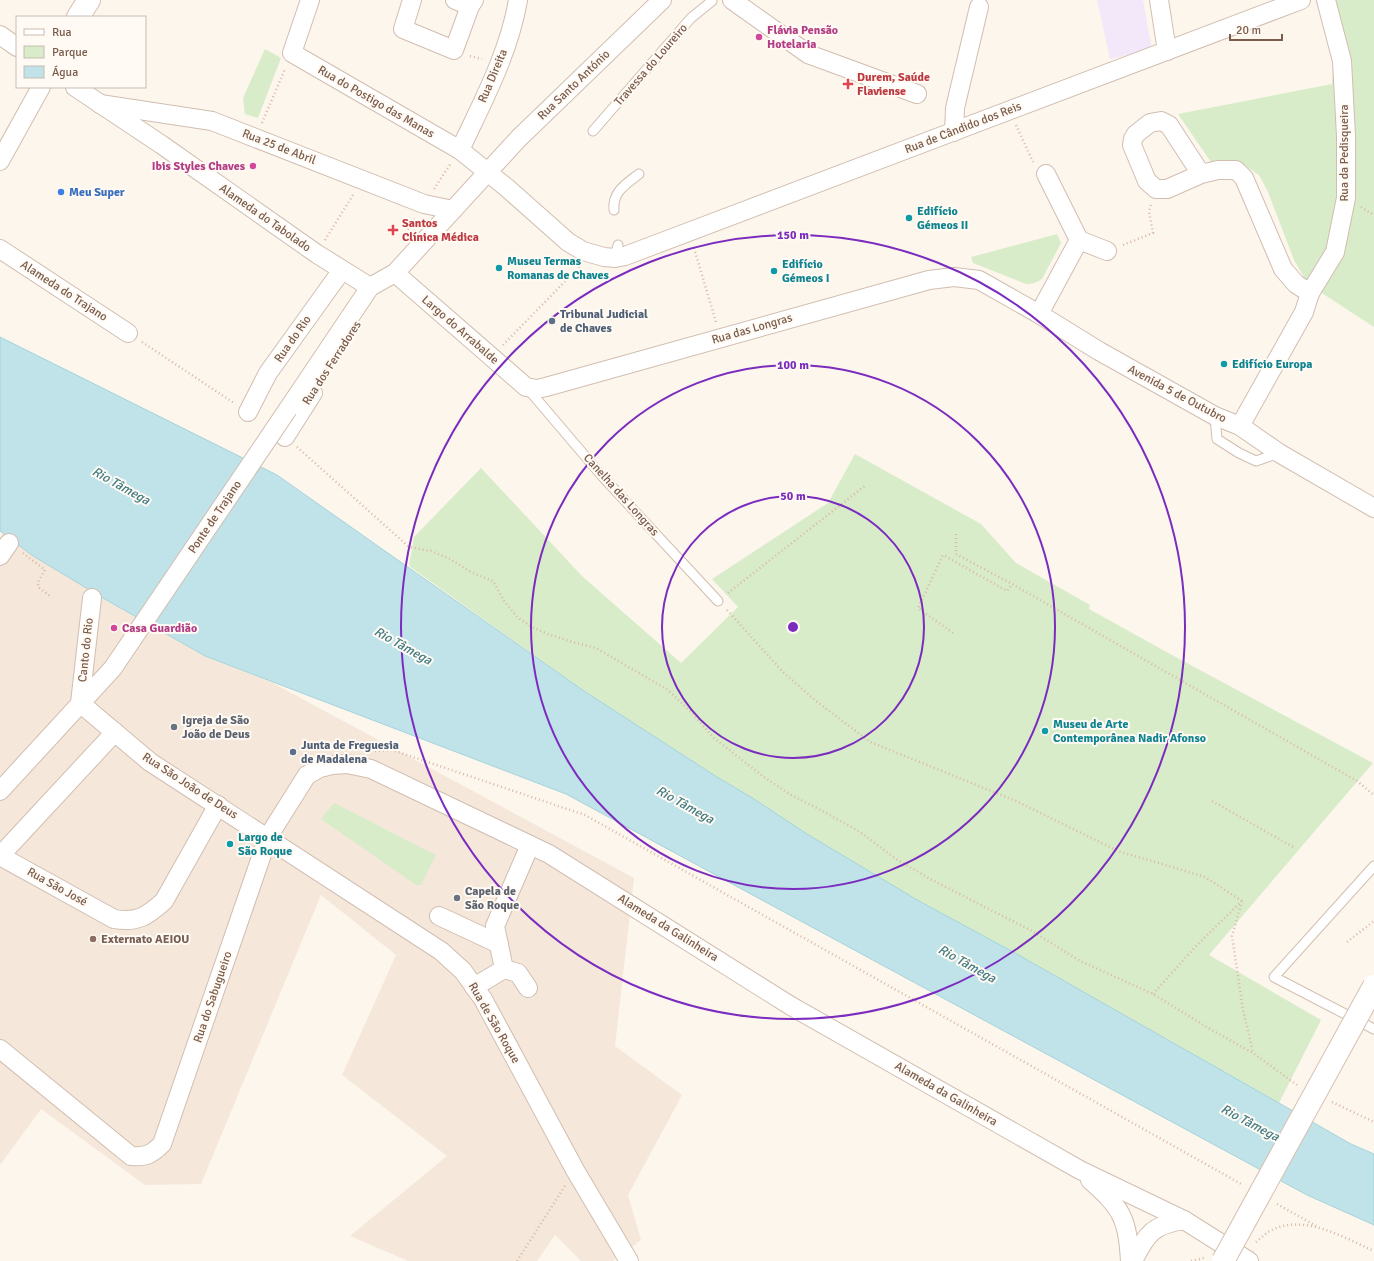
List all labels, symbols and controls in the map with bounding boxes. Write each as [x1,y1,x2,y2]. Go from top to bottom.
legend [16,16,146,88]
scale bar [1230,16,1282,42]
street label: Travessa do Loureiro [611,21,691,109]
place label: Flávia Pensão Hotelaria [767,23,838,52]
text: 20 m [1236,23,1261,38]
text: Rua [52,25,72,40]
marker: Flávia Pensão Hotelaria [754,32,764,42]
text: Parque [52,45,88,60]
street label: Rua Direita [475,47,511,105]
street label: Rua Santo António [535,47,613,123]
street label: Rua do Postigo das Manas [315,62,437,142]
text: Água [52,65,78,80]
place label: Durem, Saúde Flaviense [857,70,930,99]
marker: Durem, Saúde Flaviense [842,78,854,90]
street label: Rua de Cândido dos Reis [902,99,1024,157]
street label: Rua da Pedisqueira [1337,104,1352,202]
street label: Rua 25 de Abril [240,126,318,168]
place label: Ibis Styles Chaves [152,159,246,174]
marker: Ibis Styles Chaves [248,161,258,171]
street label: Alameda do Tabolado [216,181,314,255]
place label: Meu Super [69,185,125,200]
marker: Meu Super [56,187,66,197]
place label: Edifício Gémeos II [917,204,968,233]
marker: Edifício Gémeos II [904,213,914,223]
place label: Santos Clínica Médica [402,216,479,245]
marker: Santos Clínica Médica [387,224,399,236]
text: 150 m [777,228,809,243]
place label: Museu Termas Romanas de Chaves [507,254,609,283]
street label: Alameda do Trajano [18,257,110,325]
place label: Edifício Gémeos I [782,257,829,286]
marker: Museu Termas Romanas de Chaves [494,263,504,273]
marker: Edifício Gémeos I [769,266,779,276]
street label: Largo do Arrabalde [418,292,502,368]
place label: Tribunal Judicial de Chaves [560,307,648,336]
street label: Rua das Longras [710,310,794,348]
street label: Rua do Rio [271,313,315,365]
marker: Tribunal Judicial de Chaves [547,316,557,326]
street label: Rua dos Ferradores [299,318,365,408]
place label: Edifício Europa [1232,357,1312,372]
text: 100 m [777,358,809,373]
marker: Edifício Europa [1219,359,1229,369]
street label: Avenida 5 de Outubro [1125,362,1229,426]
street label: Canelha das Longras [580,451,662,539]
water label: Rio Tâmega [89,464,153,509]
street label: Ponte de Trajano [185,478,245,556]
text: 50 m [780,489,806,504]
street label: Canto do Rio [75,617,97,683]
centre of rings [786,620,800,634]
place label: Casa Guardião [122,621,197,636]
marker: Casa Guardião [109,623,119,633]
water label: Rio Tâmega [371,624,435,669]
place label: Igreja de São João de Deus [182,713,251,742]
place label: Museu de Arte Contemporânea Nadir Afonso [1053,717,1206,746]
marker: Igreja de São João de Deus [169,722,179,732]
marker: Museu de Arte Contemporânea Nadir Afonso [1040,726,1050,736]
place label: Junta de Freguesia de Madalena [301,738,399,767]
marker: Junta de Freguesia de Madalena [288,747,298,757]
street label: Rua São João de Deus [139,749,241,823]
water label: Rio Tâmega [653,783,717,828]
place label: Largo de São Roque [238,830,292,859]
marker: Largo de São Roque [225,839,235,849]
street label: Rua São José [24,864,90,910]
place label: Capela de São Roque [465,884,519,913]
street label: Alameda da Galinheira [615,891,721,965]
marker: Capela de São Roque [452,893,462,903]
place label: Externato AEIOU [101,932,189,947]
marker: Externato AEIOU [88,934,98,944]
water label: Rio Tâmega [935,942,999,987]
street label: Rua do Sabugueiro [190,949,236,1045]
street label: Rua de São Roque [465,980,523,1066]
street label: Alameda da Galinheira [892,1059,1000,1129]
water label: Rio Tâmega [1218,1101,1282,1145]

